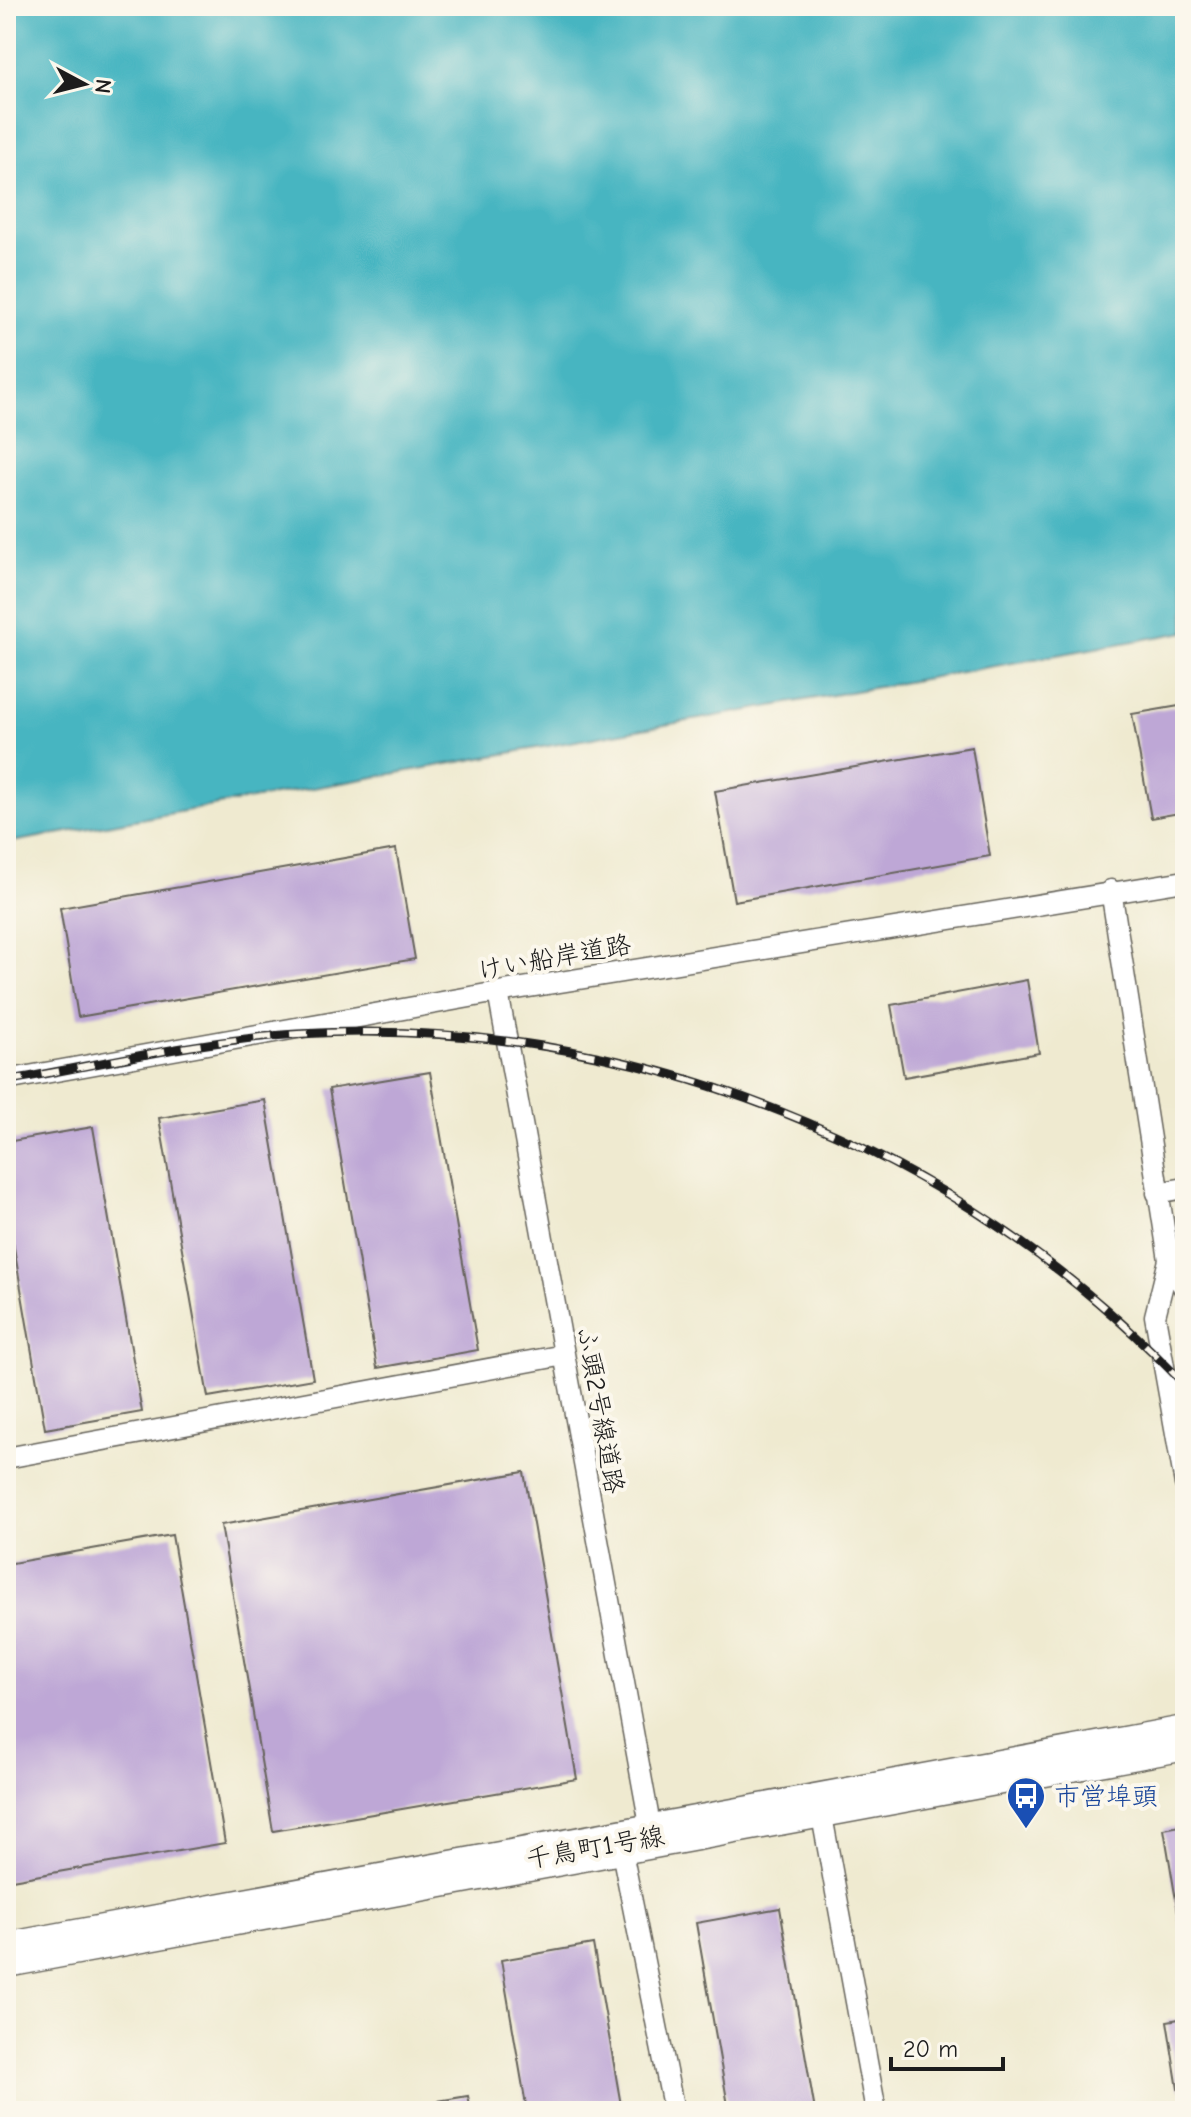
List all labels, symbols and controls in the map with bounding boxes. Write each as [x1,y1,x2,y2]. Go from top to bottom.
north arrow [44,44,124,124]
text: N [89,78,117,95]
street label: けい船岸道路 [475,930,634,986]
street label: ふ頭2号線道路 [571,1324,630,1496]
bus stop icon: 市営埠頭 [1005,1775,1047,1830]
place label: 市営埠頭 [1054,1782,1158,1812]
street label: 千鳥町1号線 [523,1821,667,1875]
scale bar [891,2021,1003,2071]
text: 20 m [903,2035,958,2063]

